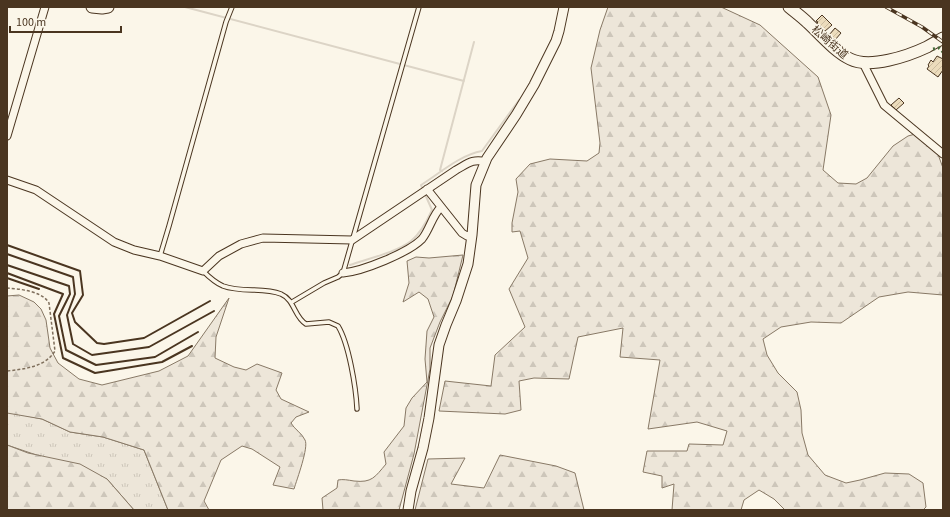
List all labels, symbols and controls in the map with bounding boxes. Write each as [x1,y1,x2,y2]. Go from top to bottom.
scale bar [10,8,121,34]
text: 100 m [16,14,46,31]
street label: 松崎街道 [808,22,851,62]

